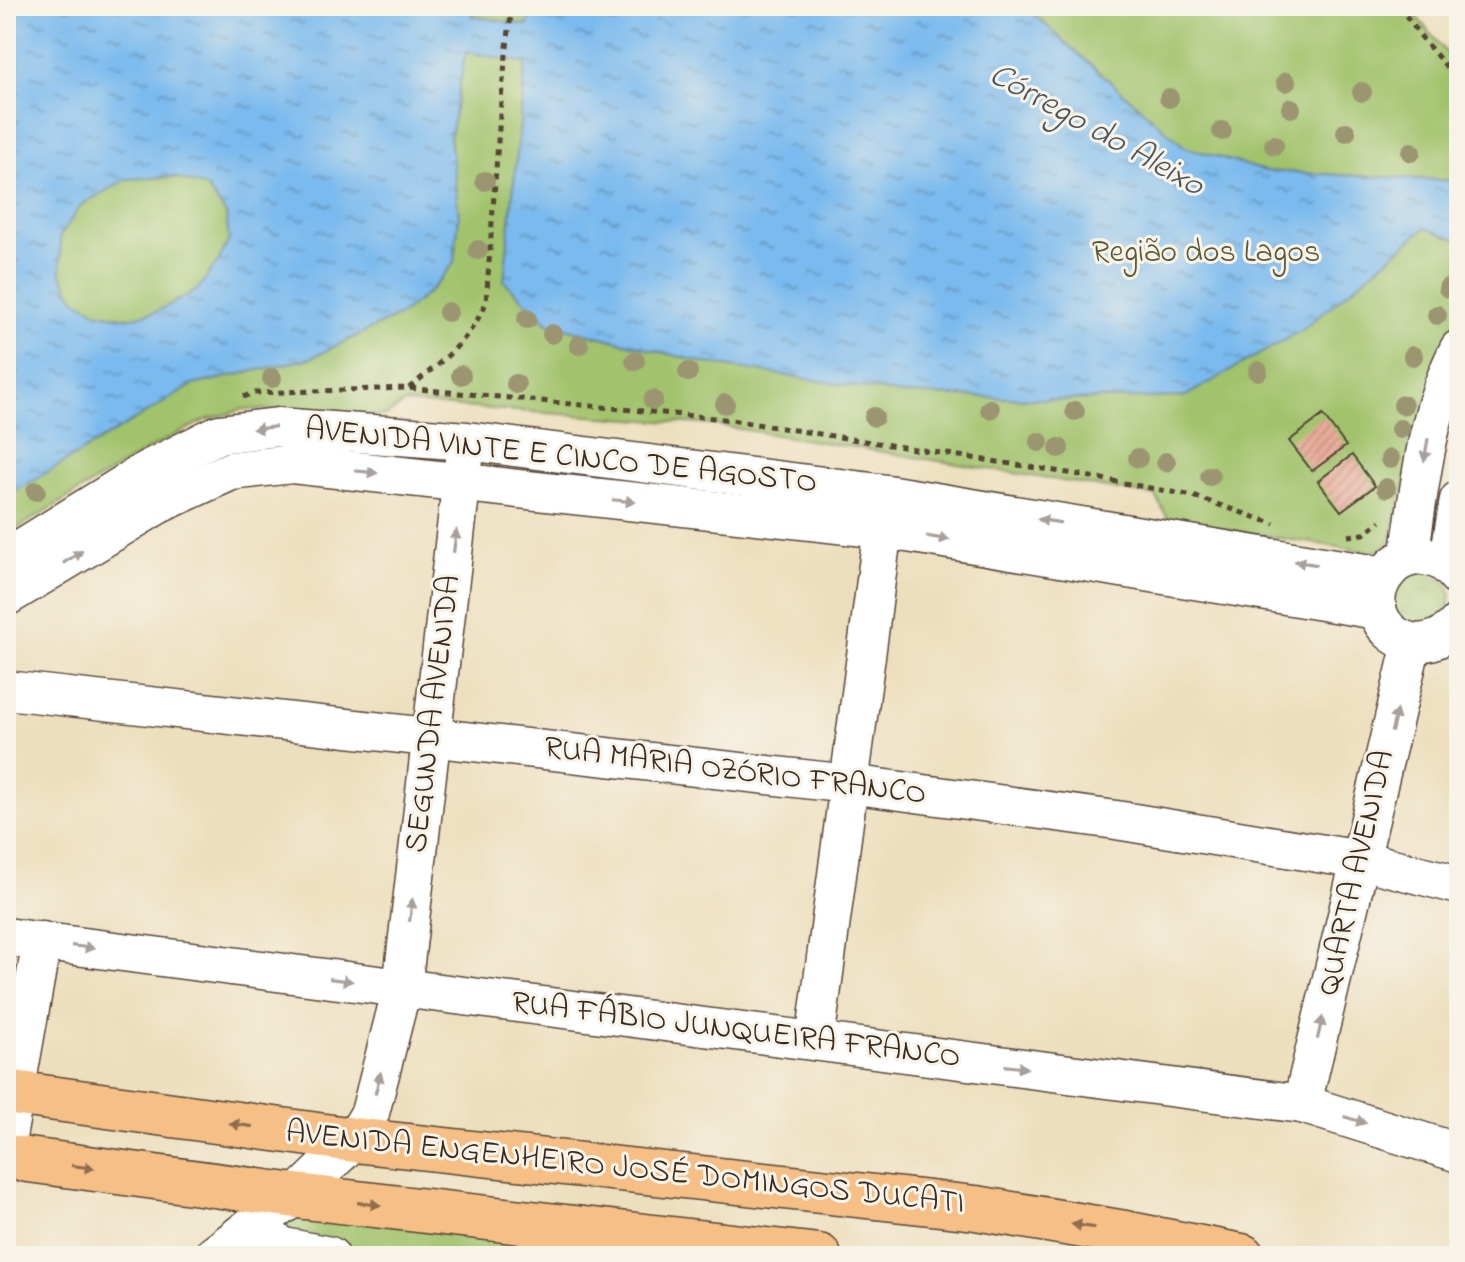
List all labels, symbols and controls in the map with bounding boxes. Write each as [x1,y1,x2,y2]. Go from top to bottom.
water label: Córrego do Aleixo [979,51,1214,212]
park label: Região dos Lagos [1092,230,1320,277]
street label: AVENIDA VINTE E CINCO DE AGOSTO [303,407,819,507]
one-way arrow [251,422,276,435]
one-way arrow [1420,437,1432,462]
one-way arrow [354,466,379,479]
one-way arrow [612,494,637,507]
one-way arrow [1037,514,1062,527]
one-way arrow [449,528,462,553]
one-way arrow [926,533,951,545]
one-way arrow [62,550,84,564]
one-way arrow [1293,556,1318,569]
street label: SEGUNDA AVENIDA [394,572,474,856]
one-way arrow [1388,708,1400,733]
street label: RUA MARIA OZÓRIO FRANCO [541,725,929,819]
street label: QUARTA AVENIDA [1306,746,1408,1000]
one-way arrow [405,897,418,922]
one-way arrow [71,941,96,954]
one-way arrow [329,974,354,987]
street label: RUA FÁBIO JUNQUEIRA FRANCO [509,980,963,1082]
one-way arrow [1315,1015,1327,1040]
one-way arrow [1004,1061,1029,1074]
one-way arrow [372,1070,385,1095]
street label: AVENIDA ENGENHEIRO JOSÉ DOMINGOS DUCATI [283,1110,967,1228]
one-way arrow [1343,1114,1367,1127]
one-way arrow [228,1118,253,1131]
one-way arrow [71,1161,96,1174]
one-way arrow [357,1198,382,1211]
one-way arrow [1070,1219,1095,1231]

